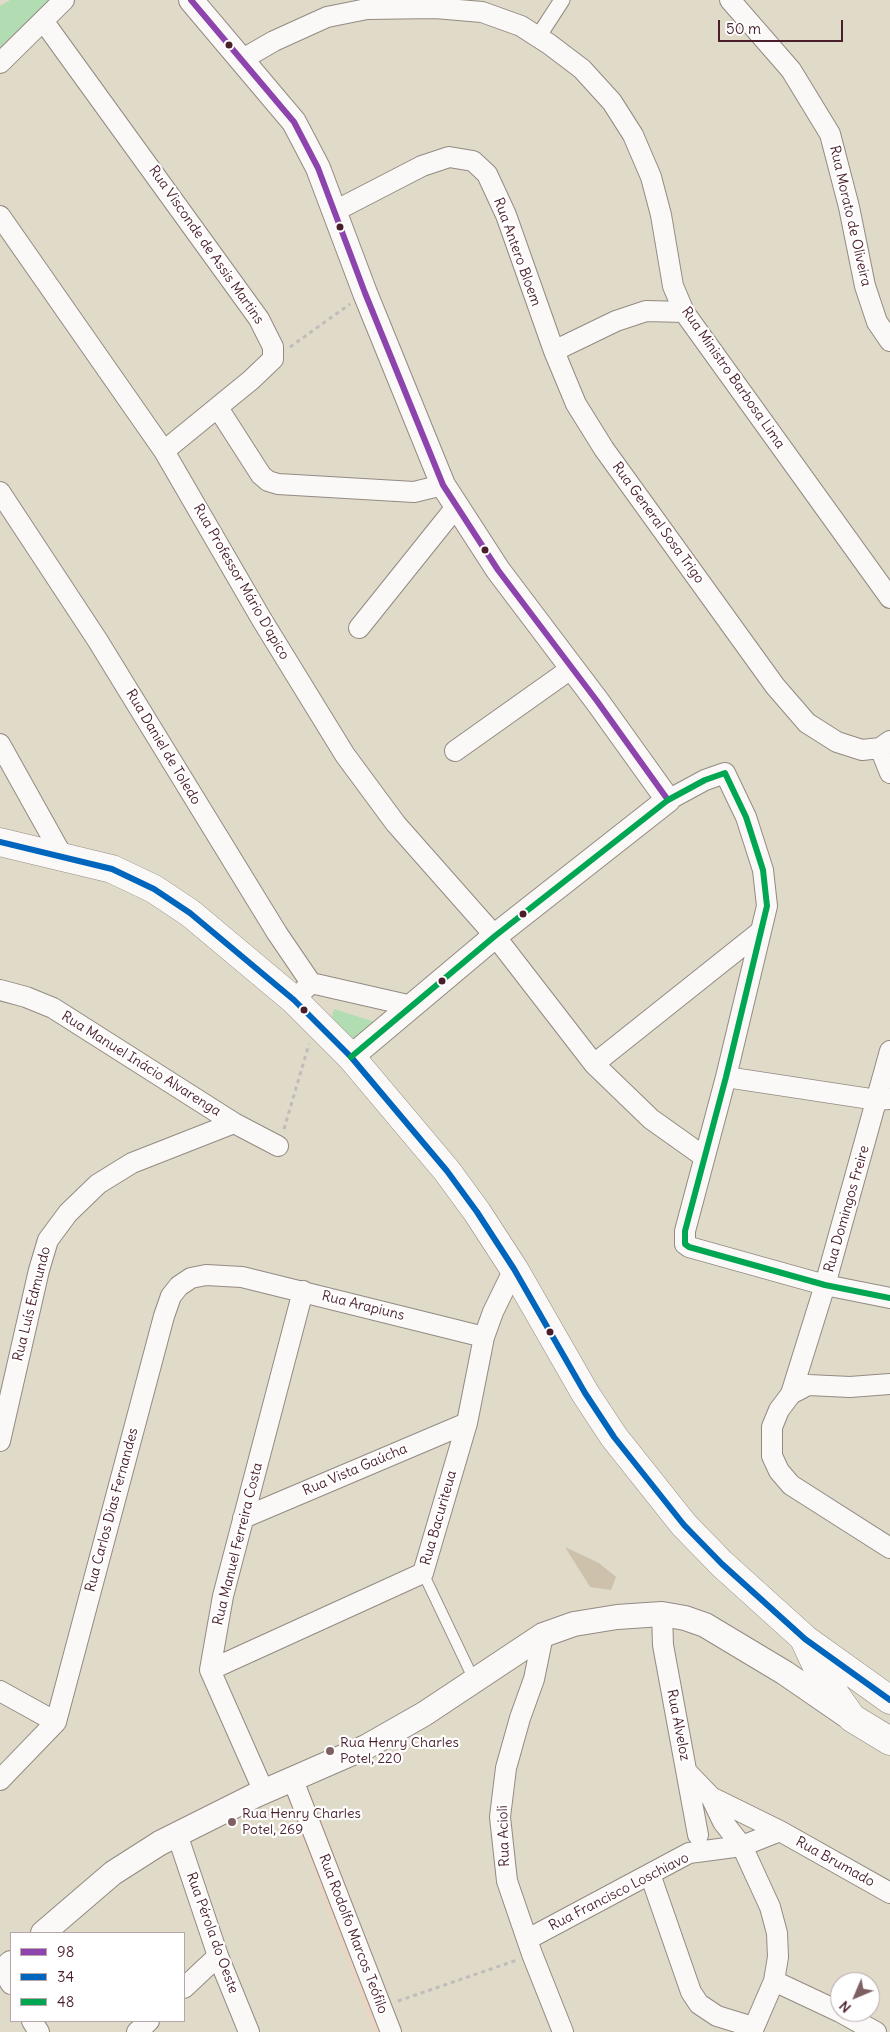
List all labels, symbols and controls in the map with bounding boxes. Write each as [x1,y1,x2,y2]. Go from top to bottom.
scale bar [720,10,845,42]
text: 50 m [726,19,761,38]
unlabelled marker [224,40,234,50]
street label: Rua Morato de Oliveira [826,144,874,288]
street label: Rua Visconde de Assis Martins [145,163,267,327]
street label: Rua Antero Bloem [490,196,544,308]
unlabelled marker [335,222,345,232]
street label: Rua Ministro Barbosa Lima [678,304,788,452]
street label: Rua General Sosa Trigo [608,459,708,587]
street label: Rua Professor Mário D'apico [189,501,293,663]
unlabelled marker [480,545,490,555]
street label: Rua Daniel de Toledo [122,686,204,808]
unlabelled marker [518,909,528,919]
unlabelled marker [437,976,447,986]
unlabelled marker [299,1005,309,1015]
street label: Rua Manuel Inácio Alvarenga [58,1008,224,1120]
street label: Rua Domingos Freire [821,1144,873,1274]
street label: Rua Luís Edmundo [10,1245,54,1363]
street label: Rua Arapiuns [320,1288,406,1324]
unlabelled marker [545,1327,555,1337]
street label: Rua Carlos Dias Fernandes [82,1426,142,1594]
street label: Rua Vista Gaúcha [300,1440,410,1500]
street label: Rua Manuel Ferreira Costa [210,1461,266,1627]
street label: Rua Bacuriteua [417,1469,461,1567]
street label: Rua Alveloz [663,1688,693,1762]
place label: Rua Henry Charles Potel, 220 [340,1735,459,1768]
marker: Rua Henry Charles Potel, 220 [324,1745,336,1757]
street label: Rua Acioli [495,1805,513,1867]
place label: Rua Henry Charles Potel, 269 [242,1806,361,1838]
marker: Rua Henry Charles Potel, 269 [226,1816,238,1828]
street label: Rua Brumado [793,1833,877,1891]
street label: Rua Francisco Loschiavo [546,1849,692,1935]
street label: Rua Rodolfo Marcos Teófilo [315,1852,391,2016]
street label: Rua Pérola do Oeste [182,1870,242,1996]
legend [10,1932,185,2022]
text: 98 [57,1942,74,1961]
text: 34 [57,1967,74,1986]
north arrow [830,1972,880,2022]
text: 48 [57,1992,74,2011]
text: N [835,1997,855,2017]

